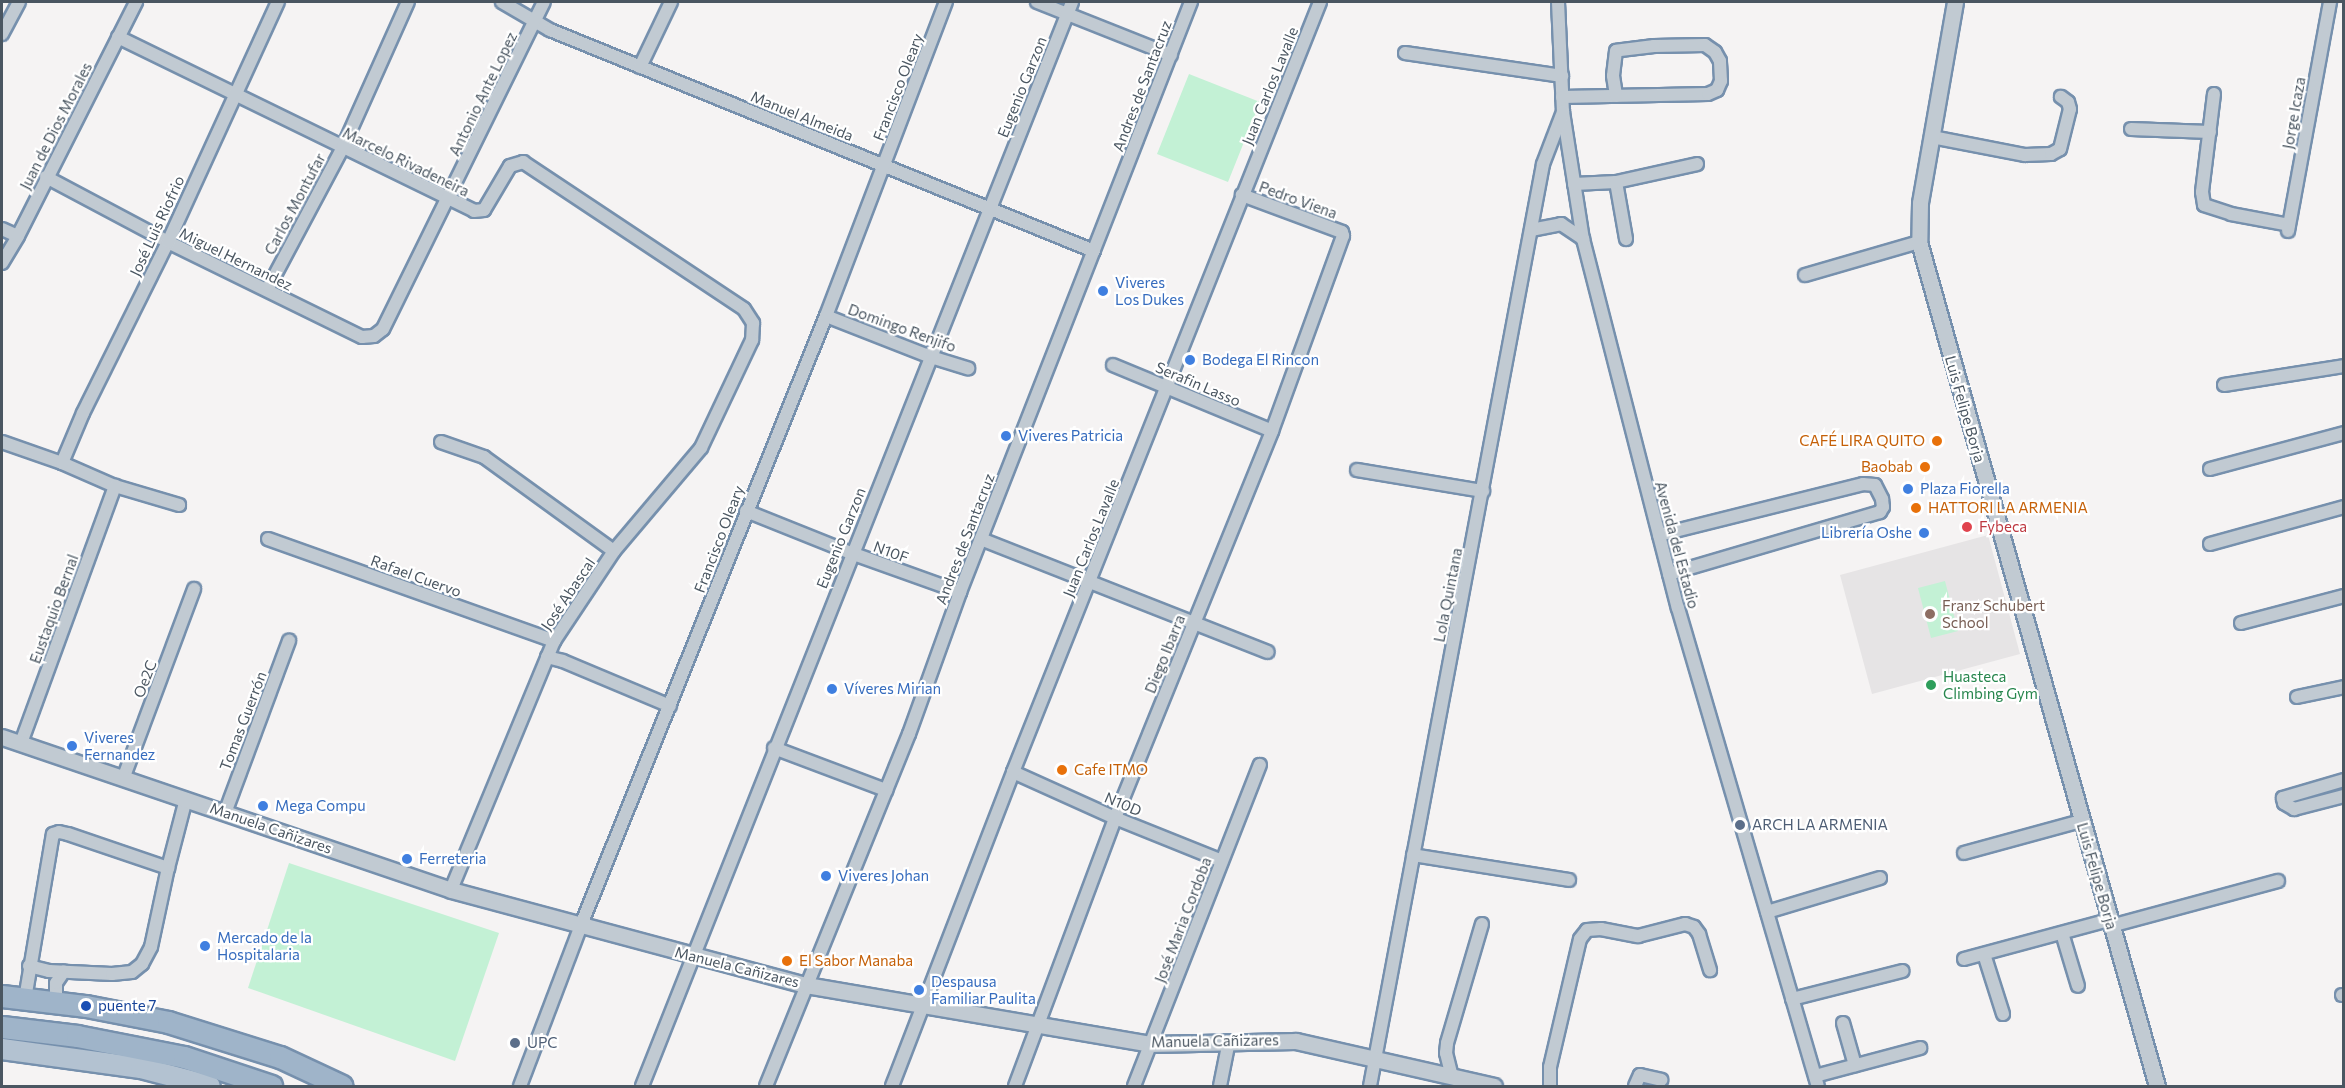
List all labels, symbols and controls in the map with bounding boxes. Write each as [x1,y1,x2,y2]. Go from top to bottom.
street label: Andres de Santacruz [1109,18,1175,154]
street label: Juan Carlos Lavalle [1238,24,1302,148]
street label: Antonio Ante Lopez [445,29,521,159]
street label: Francisco Oleary [869,31,927,143]
street label: Eugenio Garzon [994,34,1050,140]
street label: Juan de Dios Morales [16,59,96,193]
street label: Jorge Icaza [2279,76,2309,150]
street label: Manuel Almeida [748,87,856,145]
street label: Marcelo Rivadeneira [340,124,472,200]
street label: Carlos Montufar [261,150,329,258]
street label: José Luis Riofrio [126,173,188,279]
street label: Pedro Viena [1256,178,1340,222]
street label: Miguel Hernandez [177,224,295,294]
place label: Viveres Los Dukes [1115,273,1184,308]
marker: Viveres Los Dukes [1096,284,1110,298]
street label: Domingo Renjifo [846,300,958,356]
place label: Bodega El Rincon [1202,351,1319,369]
marker: Bodega El Rincon [1183,353,1197,367]
street label: Luis Felipe Borja [1941,353,1989,465]
street label: Serafin Lasso [1153,358,1243,410]
place label: Viveres Patricia [1018,427,1123,445]
marker: Viveres Patricia [999,429,1013,443]
place label: CAFÉ LIRA QUITO [1799,432,1925,450]
marker: CAFÉ LIRA QUITO [1930,434,1944,448]
place label: Baobab [1861,458,1913,476]
marker: Baobab [1918,460,1932,474]
street label: Andres de Santacruz [932,471,998,607]
street label: Juan Carlos Lavalle [1059,476,1123,600]
street label: Avenida del Estadio [1651,479,1703,611]
place label: Plaza Fiorella [1920,480,2010,498]
marker: Plaza Fiorella [1901,482,1915,496]
street label: Francisco Oleary [690,483,748,595]
street label: Eugenio Garzon [813,485,869,591]
place label: HATTORI LA ARMENIA [1928,499,2088,517]
marker: HATTORI LA ARMENIA [1909,501,1923,515]
place label: Fybeca [1979,518,2027,536]
marker: Fybeca [1960,520,1974,534]
place label: Librería Oshe [1821,524,1912,542]
marker: Librería Oshe [1917,526,1931,540]
street label: N10F [871,537,911,567]
street label: Lola Quintana [1430,546,1466,644]
street label: Rafael Cuervo [368,551,464,601]
street label: Eustaquio Bernal [26,552,82,666]
street label: José Abascal [537,554,599,634]
place label: Franz Schubert School [1942,596,2045,631]
marker: Franz Schubert School [1923,607,1937,621]
street label: Diego Ibarra [1141,612,1189,696]
street label: Oe2C [130,658,160,700]
place label: Huasteca Climbing Gym [1943,667,2038,702]
street label: Tomas Guerrón [216,669,270,773]
marker: Huasteca Climbing Gym [1924,678,1938,692]
place label: Víveres Mirian [844,680,941,698]
marker: Víveres Mirian [825,682,839,696]
place label: Viveres Fernandez [84,728,155,763]
marker: Viveres Fernandez [65,739,79,753]
place label: Cafe ITMO [1074,761,1148,779]
marker: Cafe ITMO [1055,763,1069,777]
street label: N10D [1102,788,1144,820]
place label: Mega Compu [275,797,366,815]
street label: Manuela Cañizares [208,799,334,857]
marker: Mega Compu [256,799,270,813]
place label: ARCH LA ARMENIA [1752,816,1888,834]
marker: ARCH LA ARMENIA [1733,818,1747,832]
street label: Luis Felipe Borja [2073,820,2121,932]
place label: Ferreteria [419,850,486,868]
marker: Ferreteria [400,852,414,866]
street label: José Maria Cordoba [1151,855,1215,985]
place label: Viveres Johan [838,867,929,885]
marker: Viveres Johan [819,869,833,883]
place label: Mercado de la Hospitalaria [217,928,312,963]
marker: Mercado de la Hospitalaria [198,939,212,953]
street label: Manuela Cañizares [673,943,801,991]
place label: El Sabor Manaba [799,952,913,970]
marker: El Sabor Manaba [780,954,794,968]
place label: Despausa Familiar Paulita [931,972,1036,1007]
marker: Despausa Familiar Paulita [912,983,926,997]
place label: puente 7 [98,997,157,1015]
marker: puente 7 [79,999,93,1013]
street label: Manuela Cañizares [1151,1031,1279,1051]
place label: UPC [527,1034,558,1052]
marker: UPC [508,1036,522,1050]

